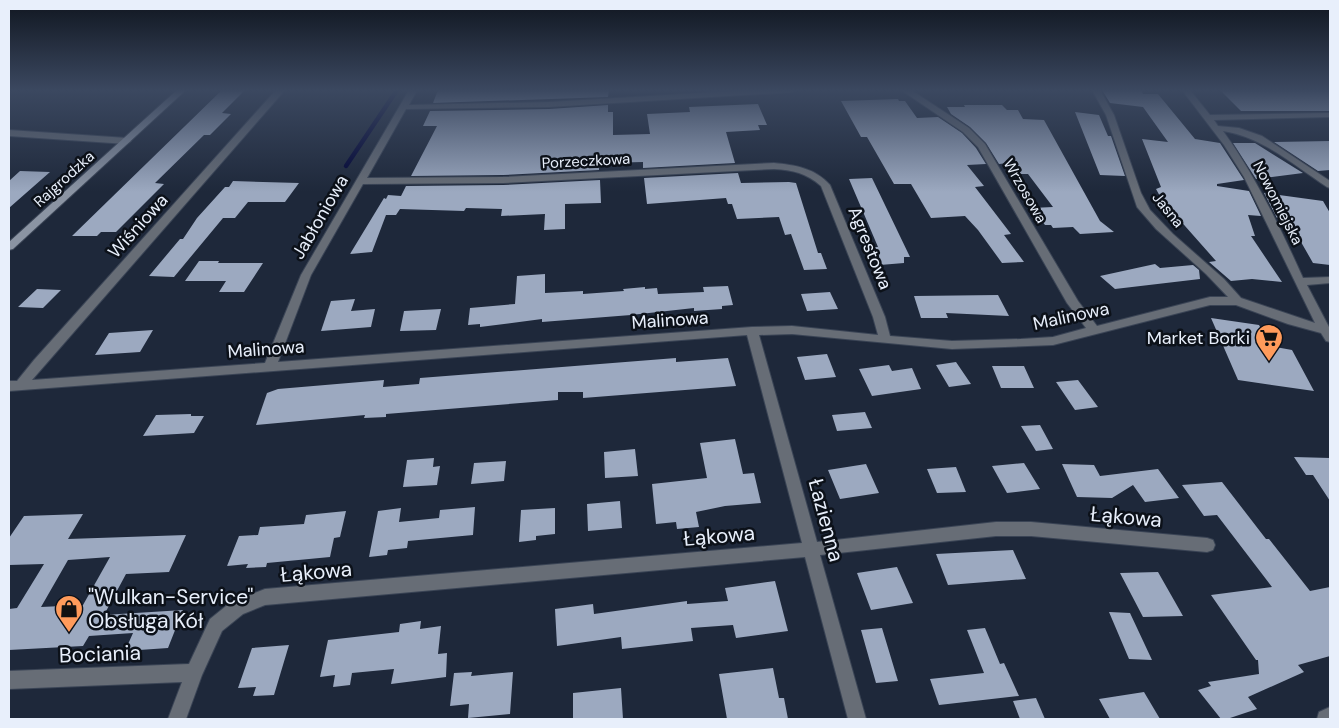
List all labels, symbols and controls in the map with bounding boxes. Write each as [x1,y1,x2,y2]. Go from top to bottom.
street label: Rajgrodzka [29,146,99,212]
street label: Porzeczkowa [541,149,631,173]
street label: Wrzosowa [999,155,1051,227]
street label: Nowomiejska [1248,158,1308,248]
street label: Jabłoniowa [286,171,354,263]
street label: Jasna [1148,188,1188,232]
street label: Wiśniowa [103,189,173,263]
street label: Agrestowa [842,203,898,293]
street label: Malinowa [1031,296,1111,336]
street label: Malinowa [631,305,709,335]
supermarket icon: Market Borki [1254,323,1284,362]
place label: Market Borki [1147,326,1250,350]
street label: Malinowa [227,334,305,364]
street label: Łazienna [801,475,851,565]
street label: Łąkowa [1089,500,1163,534]
street label: Łąkowa [682,519,756,553]
street label: Łąkowa [279,555,353,589]
place label: "Wulkan-Service" Obsługa Kół [88,583,253,635]
shop icon: "Wulkan-Service" Obsługa Kół [54,594,84,633]
street label: Bociania [58,639,142,669]

